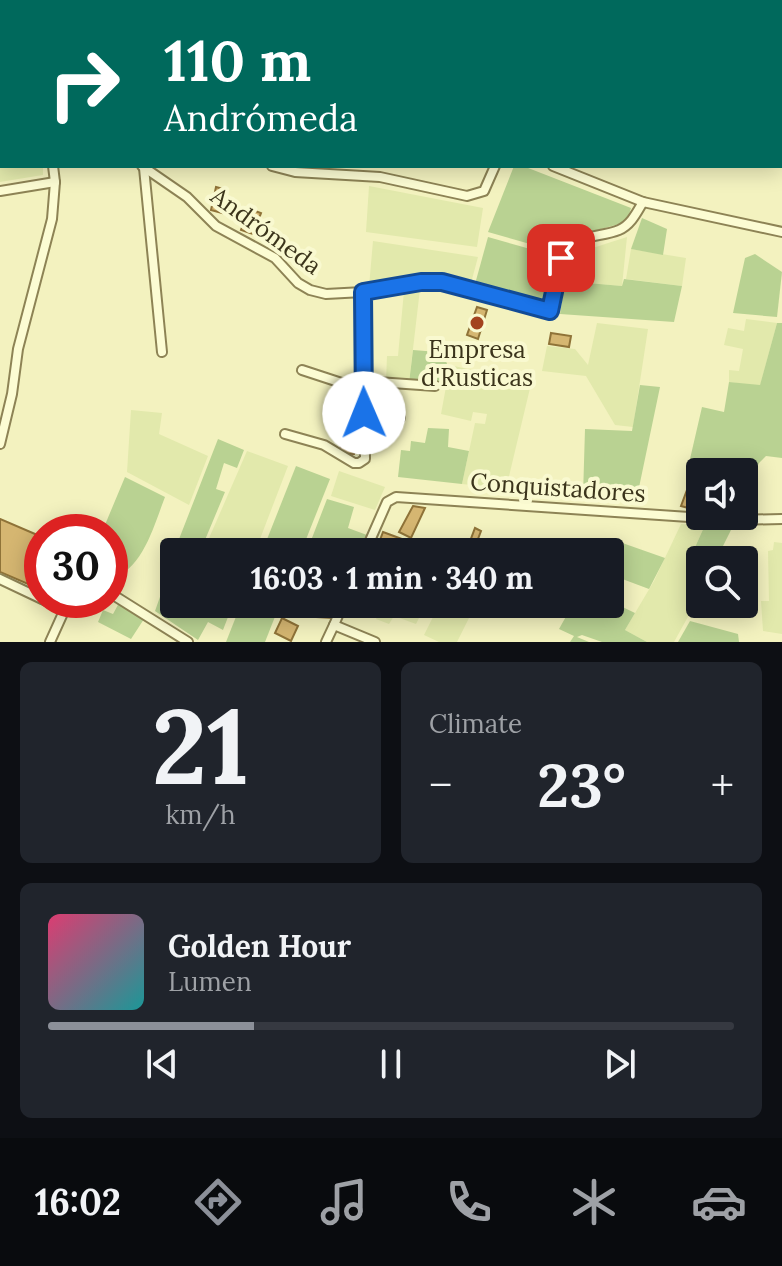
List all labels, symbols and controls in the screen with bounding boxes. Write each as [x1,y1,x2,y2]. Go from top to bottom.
text: 110 m [164,25,311,96]
icon: right [32,32,136,136]
text: Andrómeda [164,95,358,141]
street label: Andrómeda [204,179,328,281]
pin [527,224,595,292]
icon: arrive [539,236,583,280]
marker: Empresa d'Rusticas [468,314,486,332]
place label: Empresa d'Rusticas [421,334,533,393]
position arrow [322,371,406,455]
map controls [686,458,758,618]
button: sound [686,458,758,530]
street label: Conquistadores [469,466,647,509]
speed limit sign: 30 [24,514,128,618]
button: search [686,546,758,618]
text: 16:03 · 1 min · 340 m [251,559,533,597]
text: 21 [152,679,249,812]
text: Climate [429,707,522,740]
text: 23° [537,747,626,823]
text: − [429,757,452,813]
text: + [711,757,734,813]
text: km/h [165,798,236,831]
text: Golden Hour [168,927,351,965]
text: Lumen [168,965,252,998]
icon: previous [140,1042,184,1086]
icon: pause [369,1042,413,1086]
icon: next [598,1042,642,1086]
icon: directions [190,1174,246,1230]
icon: music [316,1174,372,1230]
icon: phone [441,1174,497,1230]
icon: climate [566,1174,622,1230]
icon: car [691,1174,747,1230]
text: 16:02 [35,1179,121,1225]

